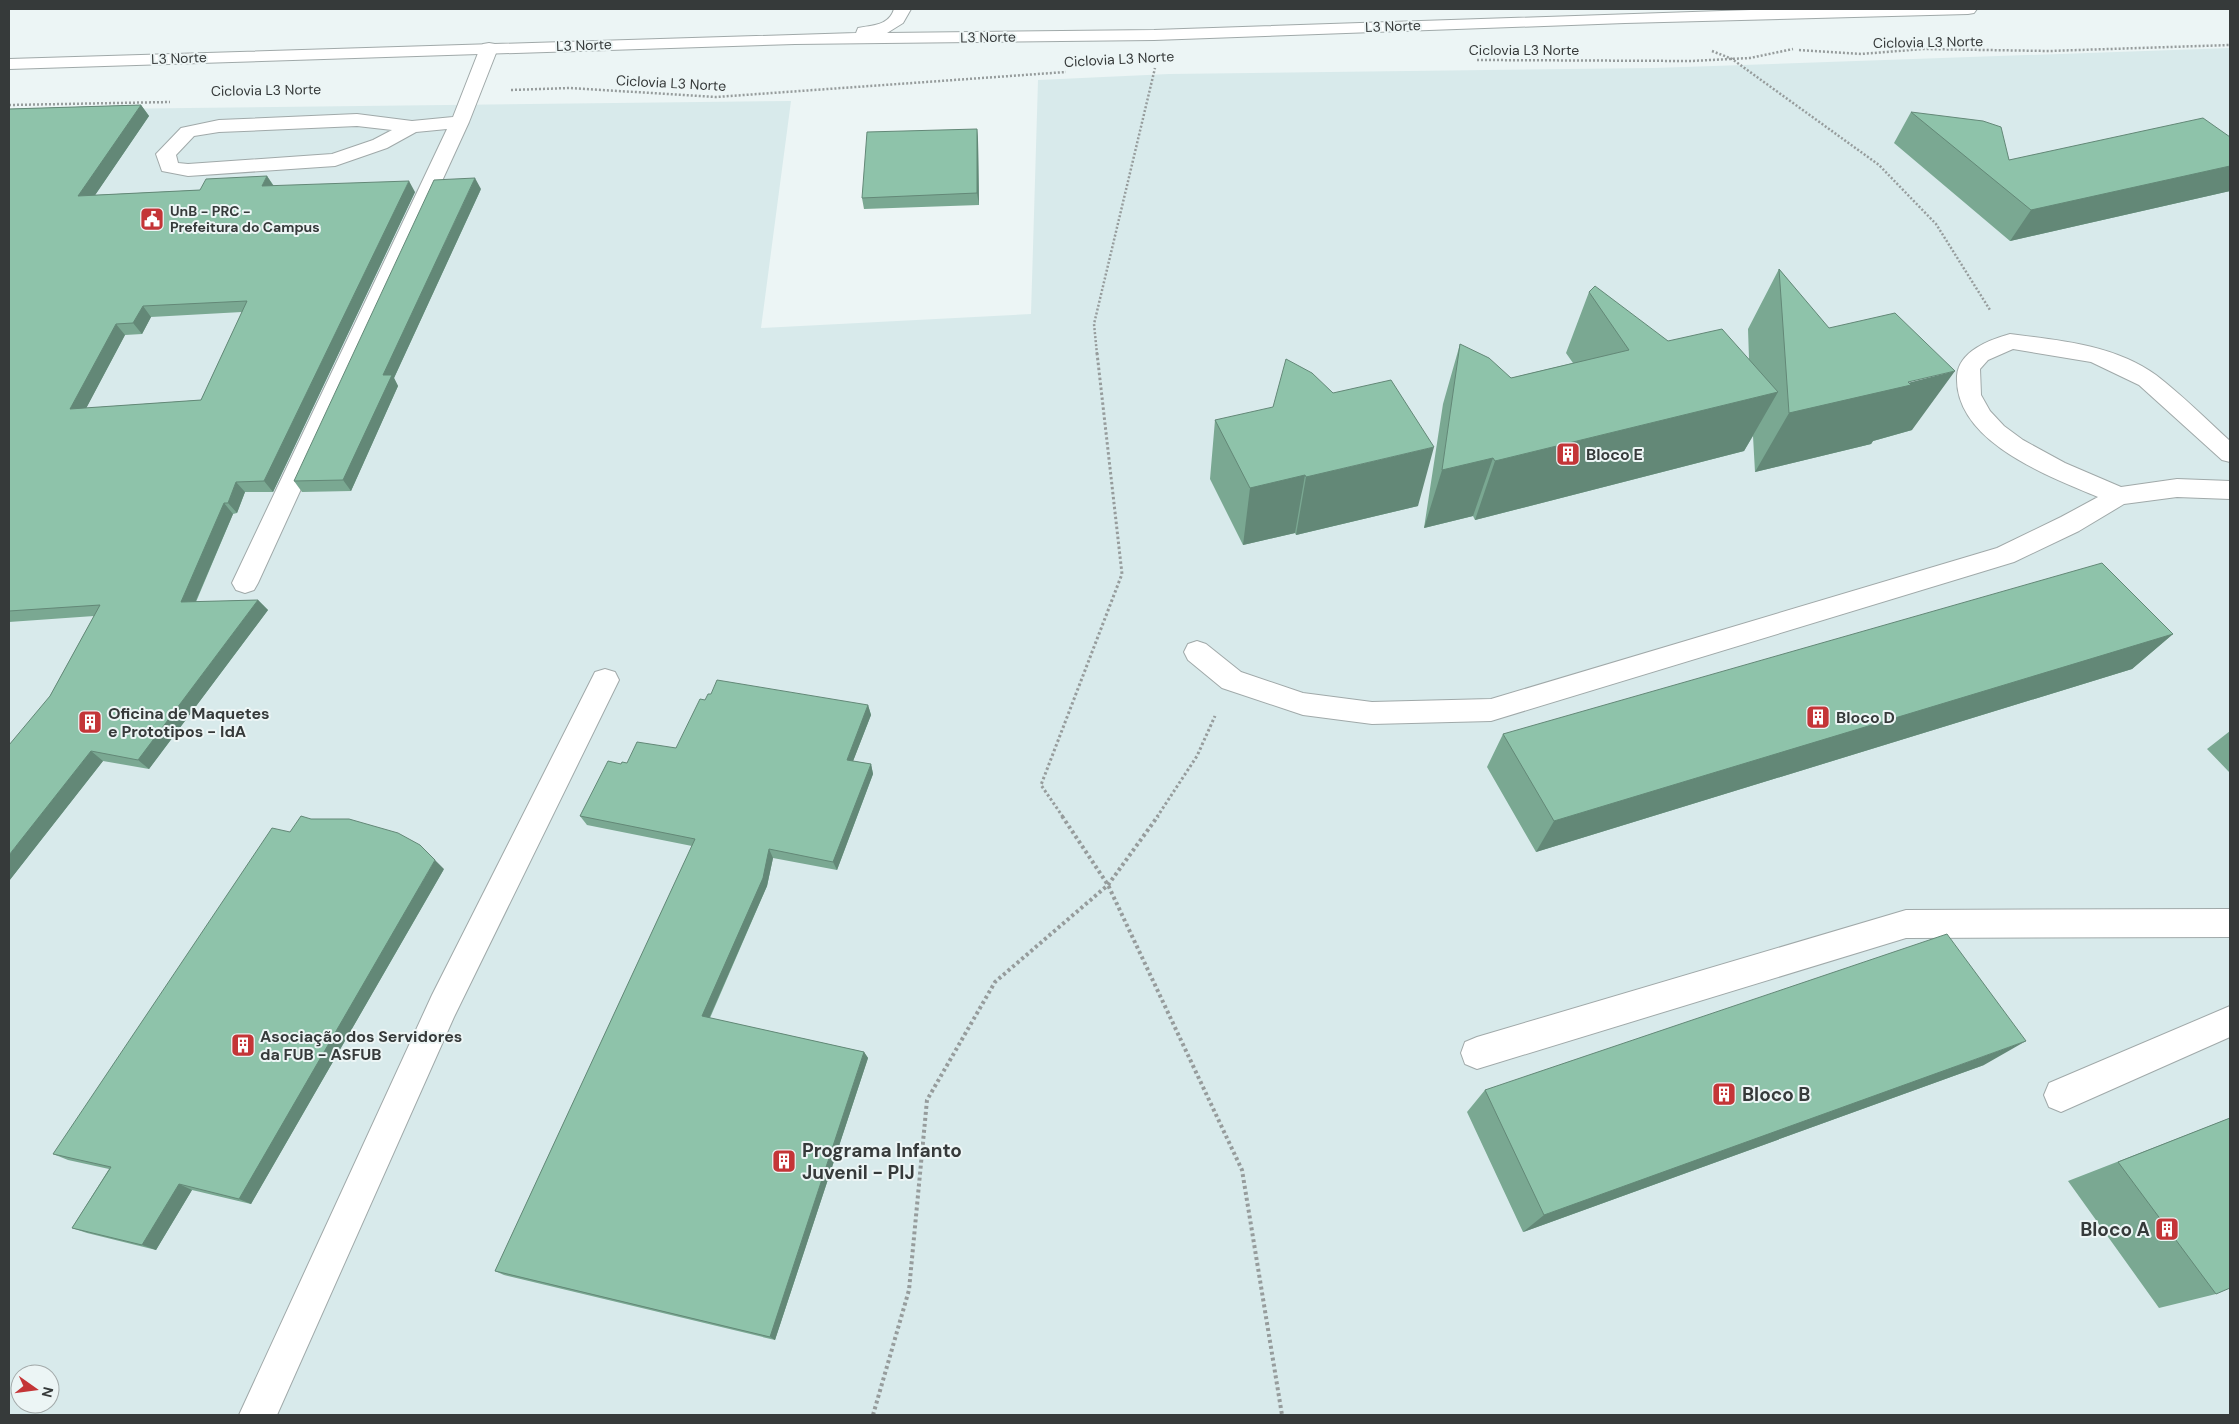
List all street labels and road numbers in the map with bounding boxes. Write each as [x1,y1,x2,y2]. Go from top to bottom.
street label: L3 Norte [1365,16,1421,36]
street label: L3 Norte [960,28,1016,46]
street label: Ciclovia L3 Norte [1873,32,1983,52]
street label: L3 Norte [556,35,612,55]
street label: Ciclovia L3 Norte [1469,41,1579,59]
street label: Ciclovia L3 Norte [1063,47,1175,71]
street label: L3 Norte [151,48,207,68]
street label: Ciclovia L3 Norte [615,71,727,95]
street label: Ciclovia L3 Norte [211,80,321,100]

